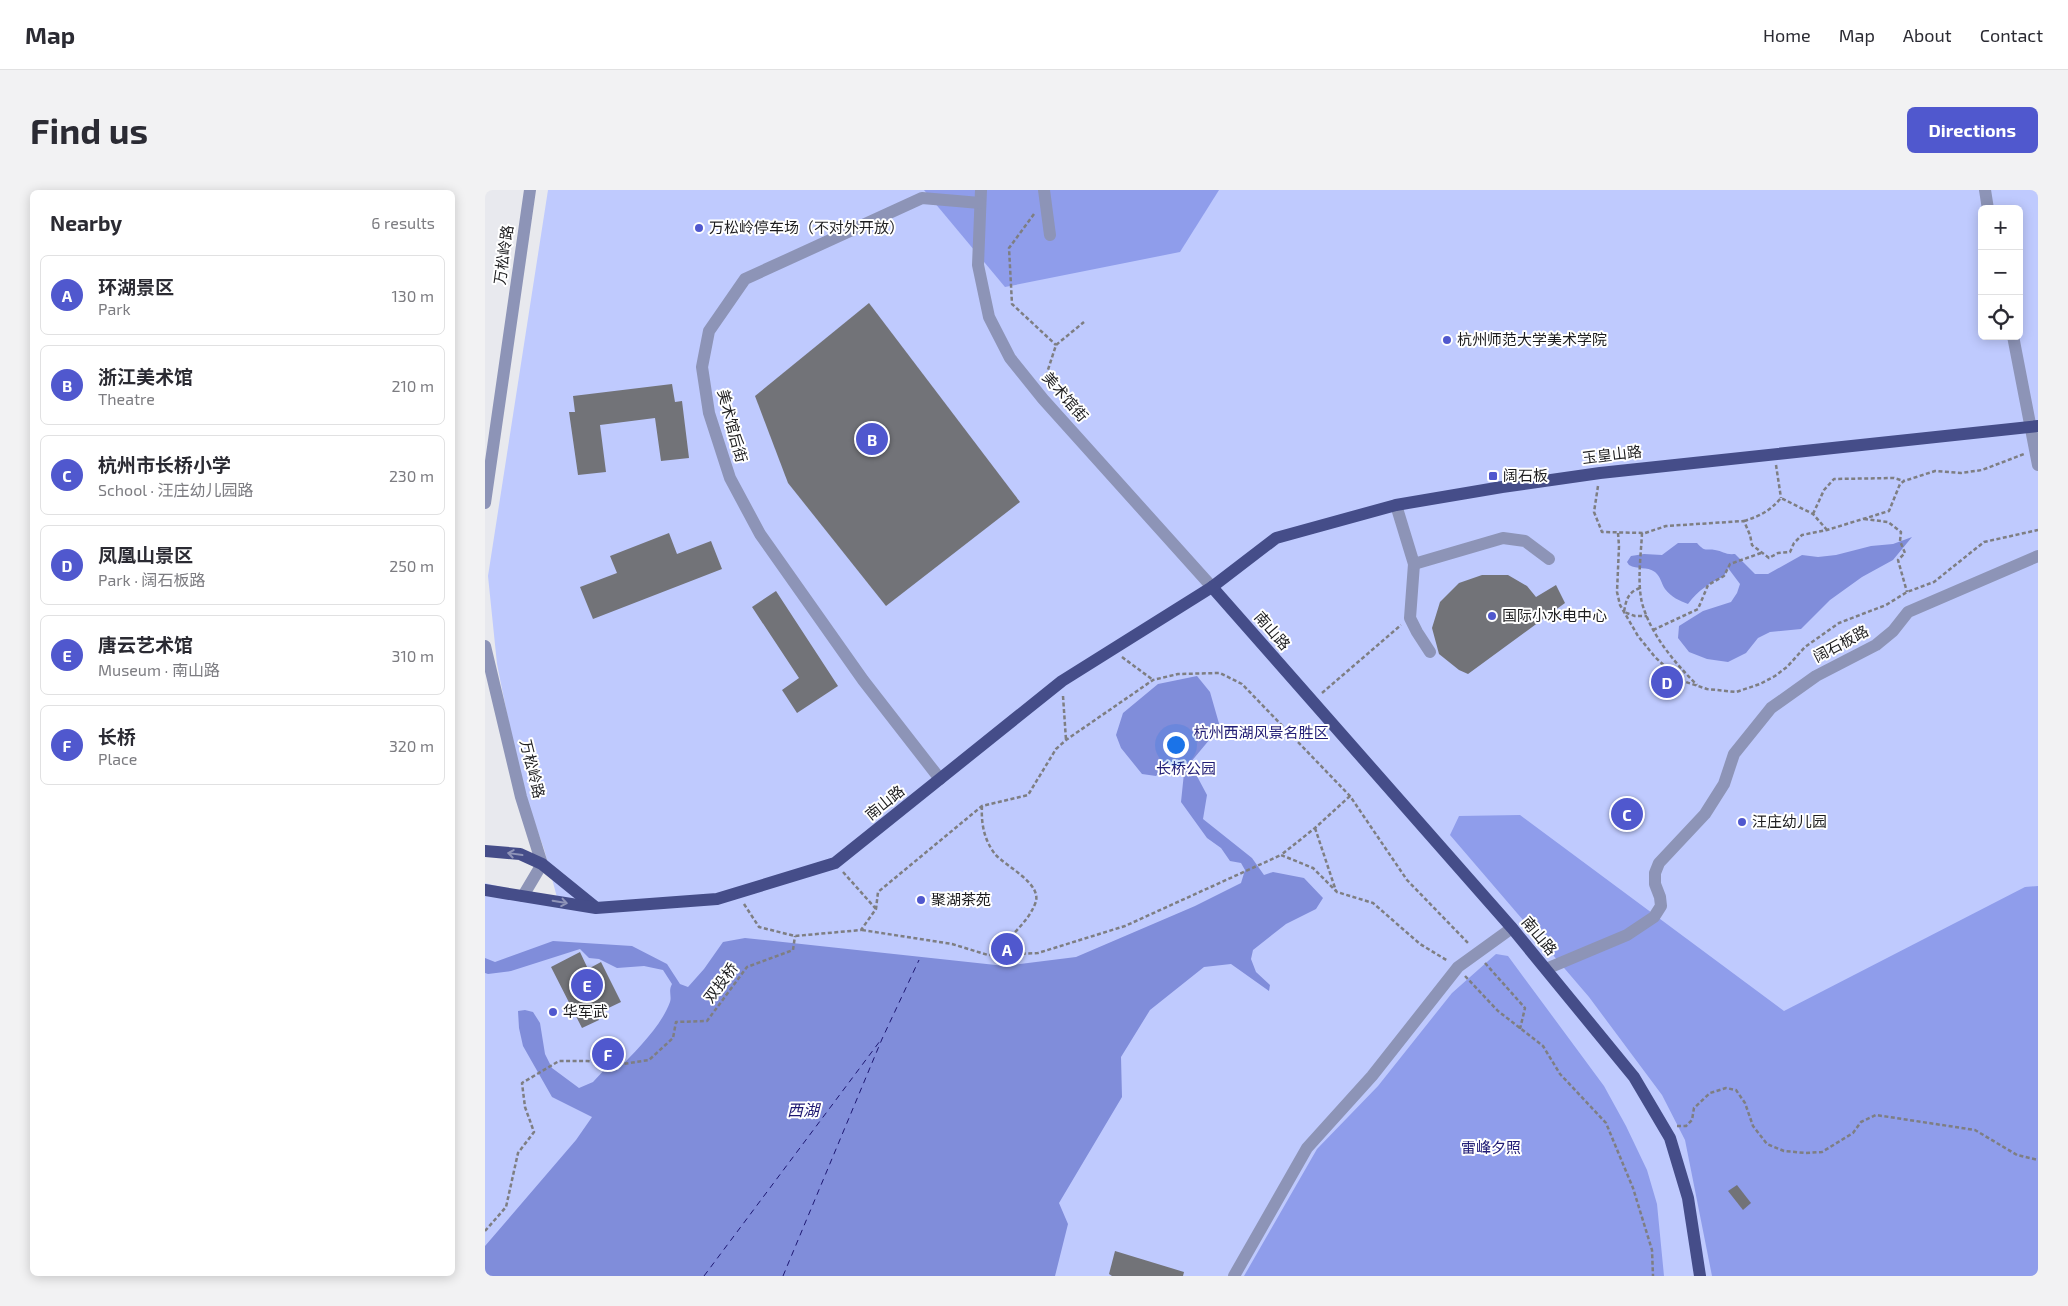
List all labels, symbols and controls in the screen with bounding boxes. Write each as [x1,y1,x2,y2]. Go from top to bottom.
text: Map [25,20,75,49]
text: Home [1763,24,1811,46]
text: Map [1839,24,1875,46]
text: About [1903,24,1952,46]
text: Contact [1980,24,2043,46]
button: Directions [1907,107,2038,153]
text: Find us [30,109,148,151]
map controls [1978,205,2023,340]
button: + [1978,205,2023,250]
text: Nearby [50,210,122,235]
text: 6 results [371,213,435,232]
place label: 万松岭停车场（不对外开放） [709,218,904,236]
marker: 万松岭停车场（不对外开放） [693,222,705,234]
street label: 万松岭路 [490,224,516,286]
button: − [1978,250,2023,295]
text: 环湖景区 [98,275,174,298]
text: A [62,286,72,305]
text: 130 m [392,286,434,305]
button: locate [1978,295,2023,340]
text: Park [98,299,131,318]
place label: 杭州师范大学美术学院 [1457,330,1607,348]
marker: 杭州师范大学美术学院 [1441,334,1453,346]
text: 浙江美术馆 [98,365,193,388]
street label: 美术馆街 [1039,368,1092,425]
text: B [62,376,72,395]
text: 210 m [391,376,434,395]
street label: 美术馆后街 [715,387,751,464]
text: Theatre [98,389,155,408]
pin: B [856,420,888,458]
street label: 玉皇山路 [1581,441,1643,467]
text: 杭州市长桥小学 [98,453,231,476]
text: C [62,466,72,485]
text: 230 m [389,466,434,485]
place label: 阔石板 [1503,466,1548,484]
marker: 阔石板 [1487,470,1499,482]
text: School · 汪庄幼儿园路 [98,480,254,499]
text: 凤凰山景区 [98,543,193,566]
text: D [62,556,72,575]
text: 250 m [389,556,434,575]
text: Park · 阔石板路 [98,570,205,589]
place label: 国际小水电中心 [1502,606,1607,624]
street label: 南山路 [1251,607,1294,653]
marker: 国际小水电中心 [1486,610,1498,622]
street label: 阔石板路 [1810,621,1871,665]
text: 唐云艺术馆 [98,633,193,656]
text: E [62,646,72,665]
text: 310 m [392,646,434,665]
text: Museum · 南山路 [98,660,220,679]
pin: D [1651,663,1683,701]
park label: 杭州西湖风景名胜区 [1193,723,1329,741]
text: 长桥 [98,725,136,748]
your location [1163,732,1189,758]
text: F [63,736,71,755]
text: 320 m [389,736,434,755]
street label: 万松岭路 [517,737,549,800]
text: Place [98,749,137,768]
park label: 长桥公园 [1156,759,1216,777]
street label: 南山路 [861,781,908,823]
pin: C [1611,795,1643,833]
place label: 汪庄幼儿园 [1752,812,1827,830]
marker: 汪庄幼儿园 [1736,816,1748,828]
one-way arrow [507,849,523,859]
place label: 聚湖茶苑 [931,890,991,908]
marker: 聚湖茶苑 [915,894,927,906]
one-way arrow [551,897,567,907]
street label: 南山路 [1518,912,1561,958]
pin: A [991,930,1023,968]
street label: 双投桥 [699,959,741,1006]
pin: E [571,966,603,1004]
place label: 华军武 [563,1002,608,1020]
marker: 华军武 [547,1006,559,1018]
pin: F [592,1035,624,1073]
water label: 西湖 [787,1100,822,1119]
park label: 雷峰夕照 [1461,1138,1521,1156]

